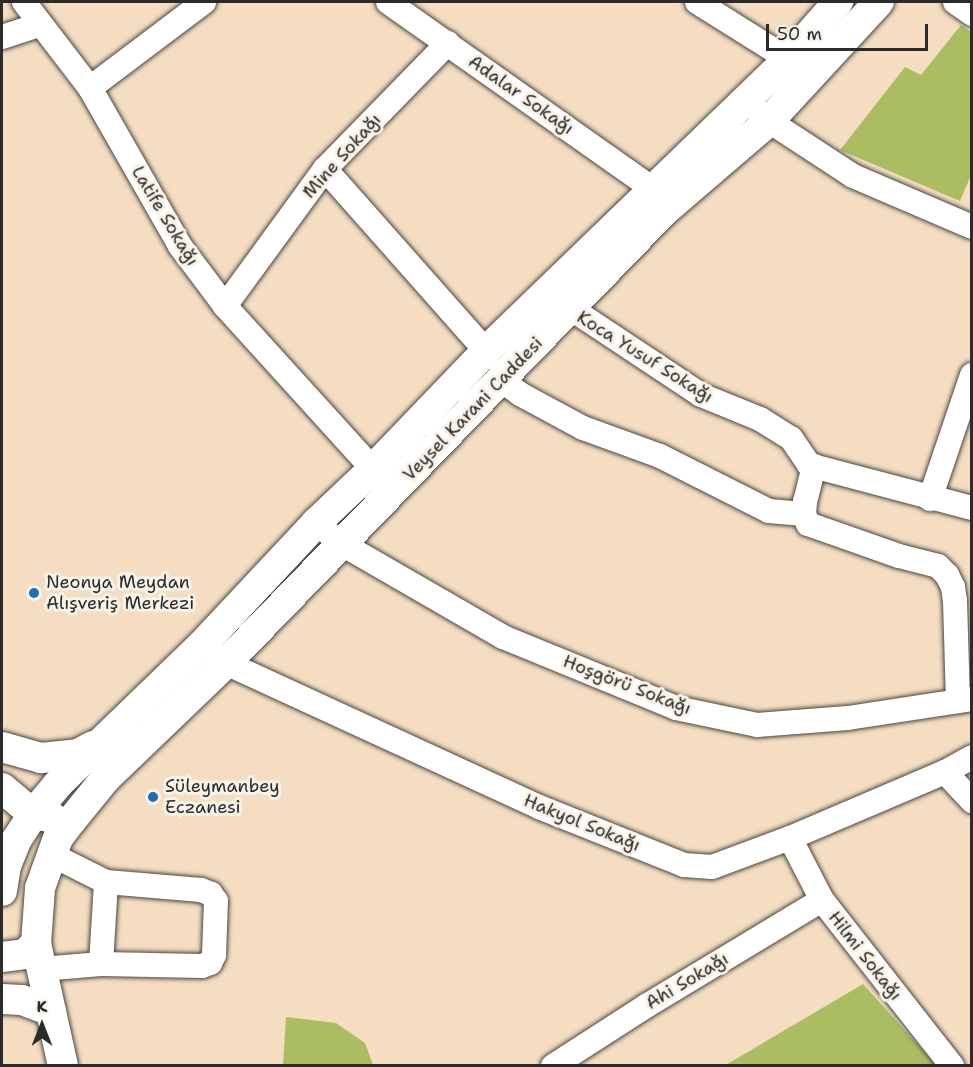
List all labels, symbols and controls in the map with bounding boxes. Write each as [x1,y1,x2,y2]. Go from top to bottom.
scale bar [769,12,931,50]
text: 50 m [777,22,822,46]
street label: Adalar Sokağı [464,51,578,139]
street label: Mine Sokağı [298,109,386,203]
street label: Latife Sokağı [127,162,203,270]
street label: Koca Yusuf Sokağı [573,306,717,408]
street label: Veysel Karani Caddesi [399,333,547,485]
place label: Neonya Meydan Alışveriş Merkezi [46,572,194,614]
marker: Neonya Meydan Alışveriş Merkezi [27,586,41,600]
street label: Hoşgörü Sokağı [560,651,694,719]
place label: Süleymanbey Eczanesi [165,776,280,818]
marker: Süleymanbey Eczanesi [146,790,160,804]
street label: Hakyol Sokağı [521,790,643,856]
street label: Hilmi Sokağı [823,907,907,1005]
street label: Ahi Sokağı [642,948,732,1014]
north arrow [12,995,72,1055]
text: K [37,996,47,1017]

